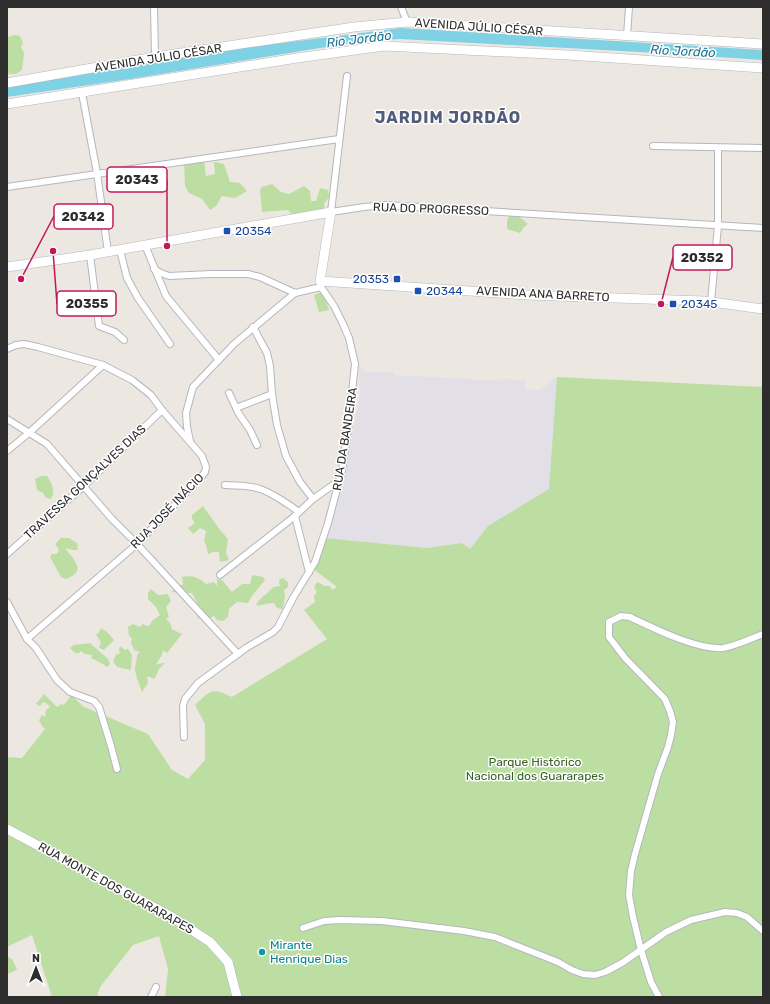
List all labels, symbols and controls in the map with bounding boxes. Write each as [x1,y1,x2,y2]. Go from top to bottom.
street label: AVENIDA JÚLIO CÉSAR [414,16,544,38]
water label: Rio Jordão [326,28,392,50]
street label: AVENIDA JÚLIO CÉSAR [93,41,223,75]
water label: Rio Jordão [650,42,716,60]
district label: JARDIM JORDÃO [375,108,521,127]
callout: 20343 [107,167,167,192]
text: 20343 [115,172,159,187]
street label: RUA DO PROGRESSO [373,200,489,218]
callout: 20342 [54,204,113,229]
text: 20342 [61,209,105,224]
place label: 20354 [235,224,272,238]
marker: 20354 [222,226,232,236]
callout: 20352 [673,245,732,270]
text: 20352 [681,250,723,265]
place label: 20353 [353,272,389,286]
marker: 20353 [392,274,402,284]
place label: 20344 [426,284,463,298]
street label: AVENIDA ANA BARRETO [476,284,610,304]
marker: 20344 [413,286,423,296]
callout: 20355 [57,291,116,316]
text: 20355 [66,296,108,311]
place label: 20345 [681,297,717,311]
marker: 20345 [668,299,678,309]
street label: RUA DA BANDEIRA [330,386,360,492]
street label: TRAVESSA GONÇALVES DIAS [21,422,149,542]
street label: RUA JOSÉ INÁCIO [128,471,206,551]
park label: Parque Histórico Nacional dos Guararapes [466,755,604,783]
street label: RUA MONTE DOS GUARARAPES [36,839,196,937]
place label: Mirante Henrique Dias [270,938,348,966]
marker: Mirante Henrique Dias [257,947,267,957]
north arrow [16,948,56,988]
text: N [32,952,40,965]

